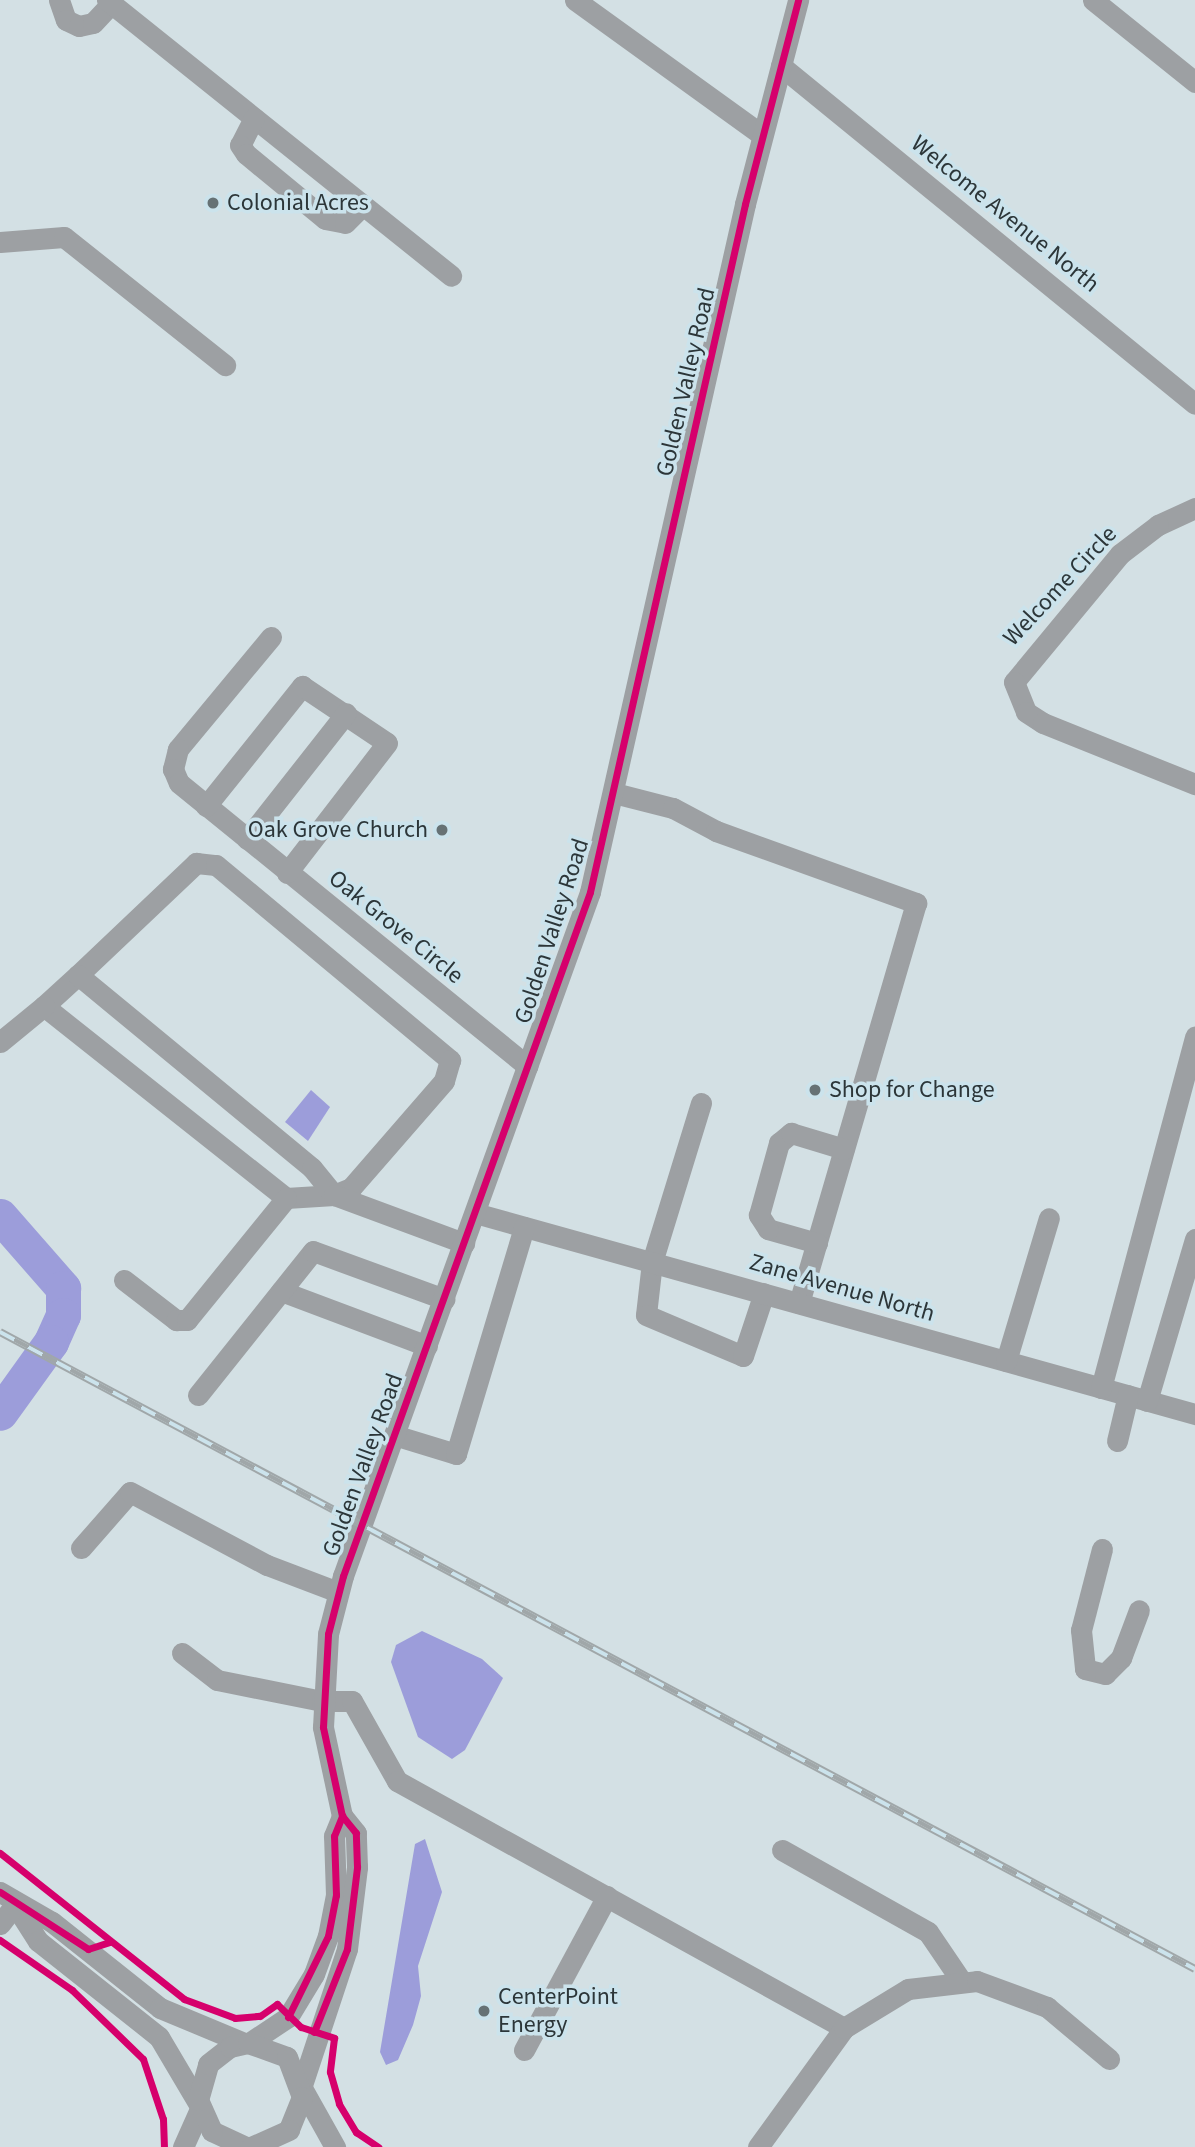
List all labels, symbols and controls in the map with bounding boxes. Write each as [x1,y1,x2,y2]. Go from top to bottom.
street label: Welcome Avenue North [905,129,1105,299]
place label: Colonial Acres [227,189,369,217]
marker: Colonial Acres [205,195,221,211]
street label: Golden Valley Road [650,285,722,479]
street label: Welcome Circle [997,520,1123,652]
place label: Oak Grove Church [248,816,428,844]
marker: Oak Grove Church [434,822,450,838]
street label: Golden Valley Road [509,835,595,1027]
street label: Oak Grove Circle [323,864,469,990]
place label: Shop for Change [829,1076,995,1104]
marker: Shop for Change [807,1082,823,1098]
street label: Zane Avenue North [746,1248,938,1328]
street label: Golden Valley Road [316,1369,410,1561]
place label: CenterPoint Energy [498,1983,618,2039]
marker: CenterPoint Energy [476,2003,492,2019]

